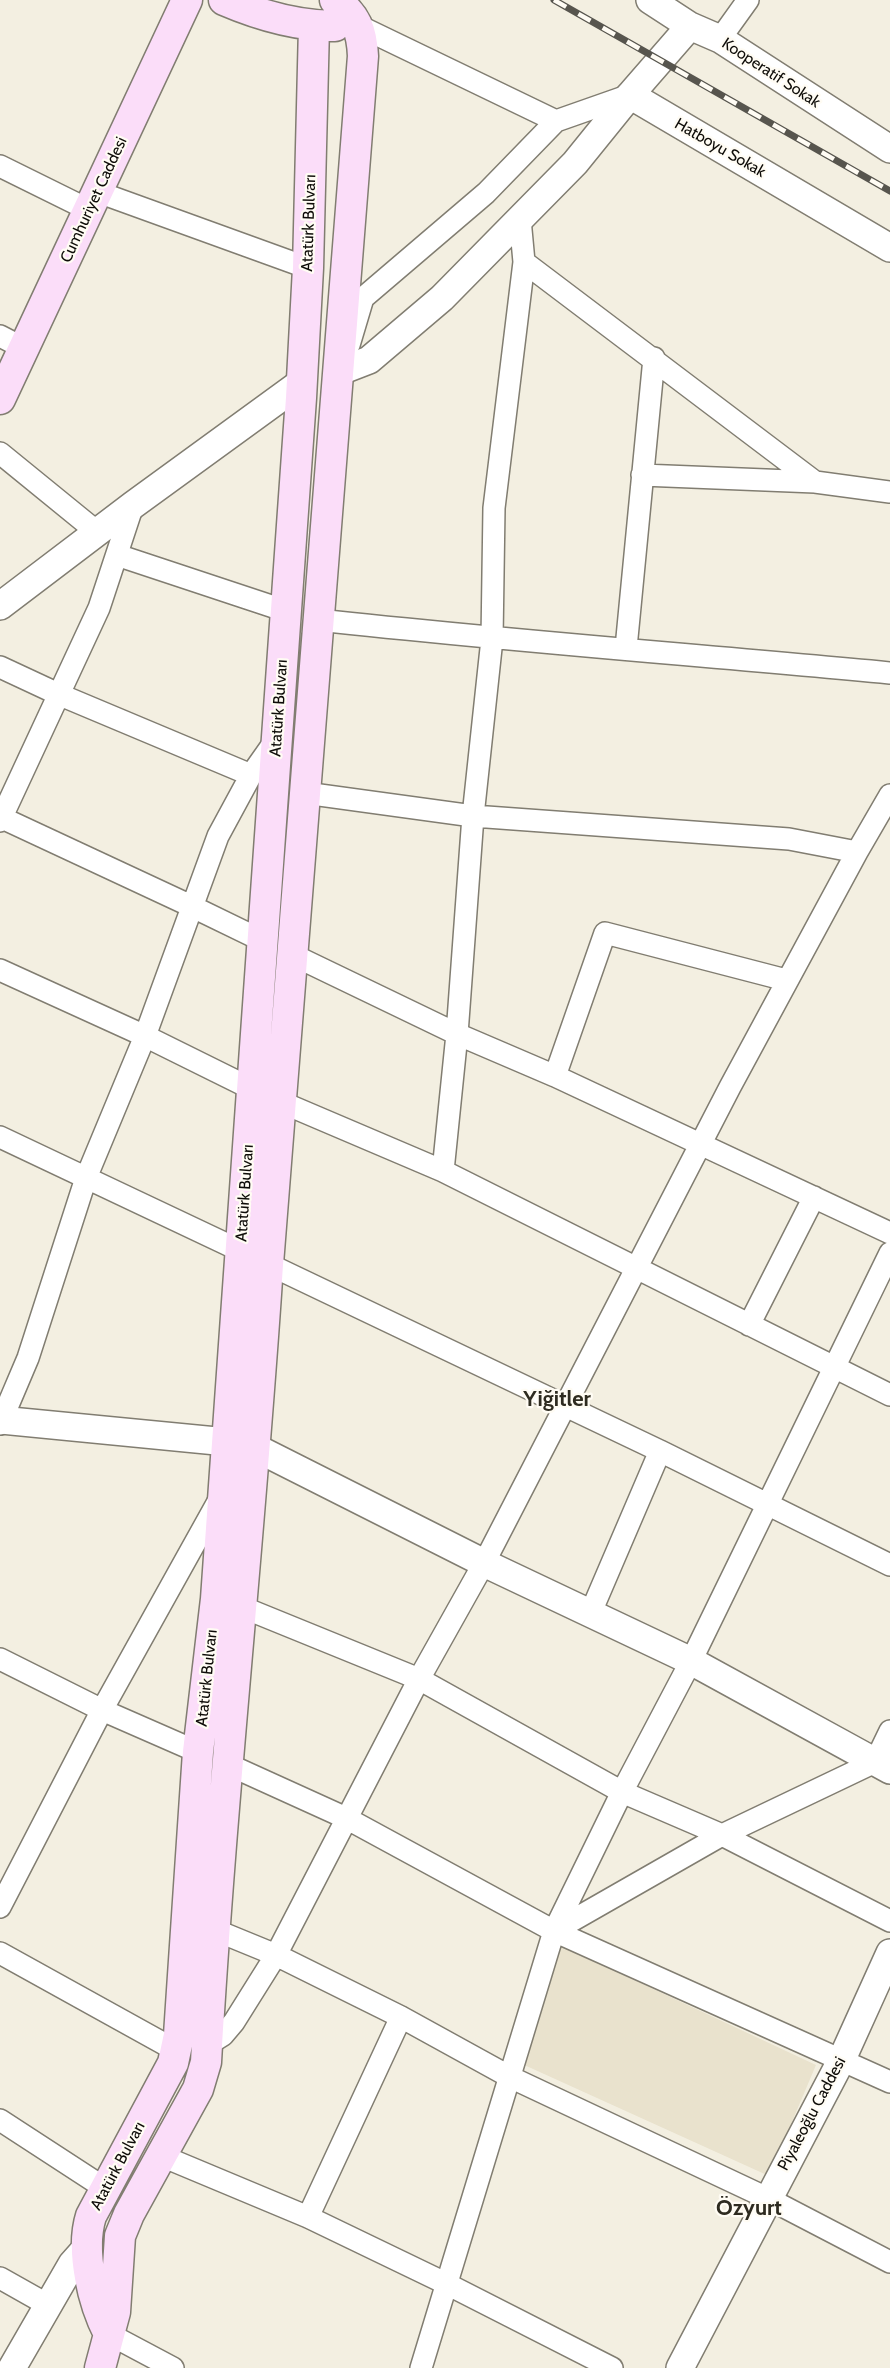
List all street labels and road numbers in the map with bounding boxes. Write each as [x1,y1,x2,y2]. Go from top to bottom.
street label: Kooperatif Sokak [718,34,824,112]
street label: Hatboyu Sokak [671,114,769,182]
street label: Cumhuriyet Caddesi [57,134,131,266]
street label: Atatürk Bulvarı [298,174,320,272]
street label: Atatürk Bulvarı [266,659,292,757]
street label: Atatürk Bulvarı [232,1144,258,1242]
street label: Atatürk Bulvarı [192,1629,222,1727]
street label: Piyaleoğlu Caddesi [774,2054,850,2174]
street label: Atatürk Bulvarı [87,2119,149,2213]

